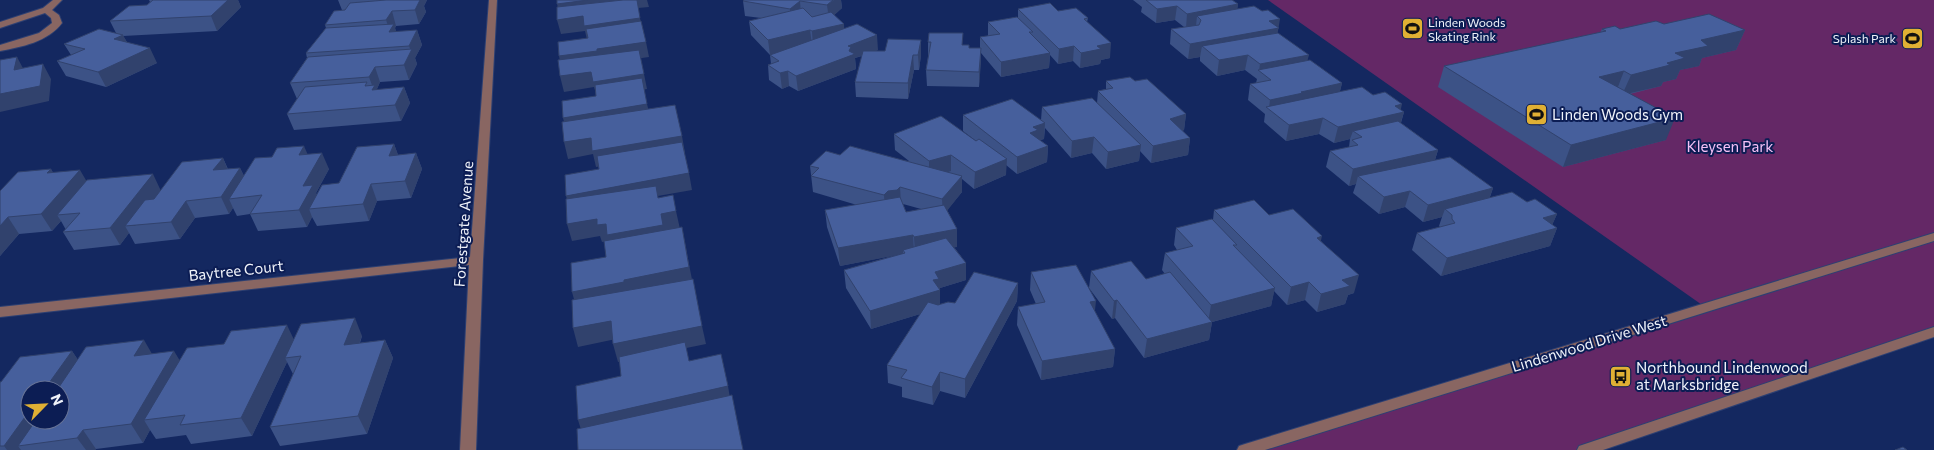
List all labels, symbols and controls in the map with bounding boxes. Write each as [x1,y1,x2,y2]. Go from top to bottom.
place label: Linden Woods Skating Rink [1428,15,1505,43]
sports icon: Linden Woods Skating Rink [1400,17,1424,41]
sports icon: Splash Park [1900,26,1924,50]
place label: Splash Park [1833,31,1896,45]
sports icon: Linden Woods Gym [1524,102,1548,126]
place label: Linden Woods Gym [1552,105,1683,123]
park label: Kleysen Park [1687,137,1773,155]
street label: Forestgate Avenue [450,160,476,288]
street label: Baytree Court [188,256,284,284]
street label: Lindenwood Drive West [1509,311,1669,375]
place label: Northbound Lindenwood at Marksbridge [1636,358,1808,393]
bus stop icon: Northbound Lindenwood at Marksbridge [1608,364,1632,388]
north arrow [20,380,70,430]
text: N [47,391,67,408]

